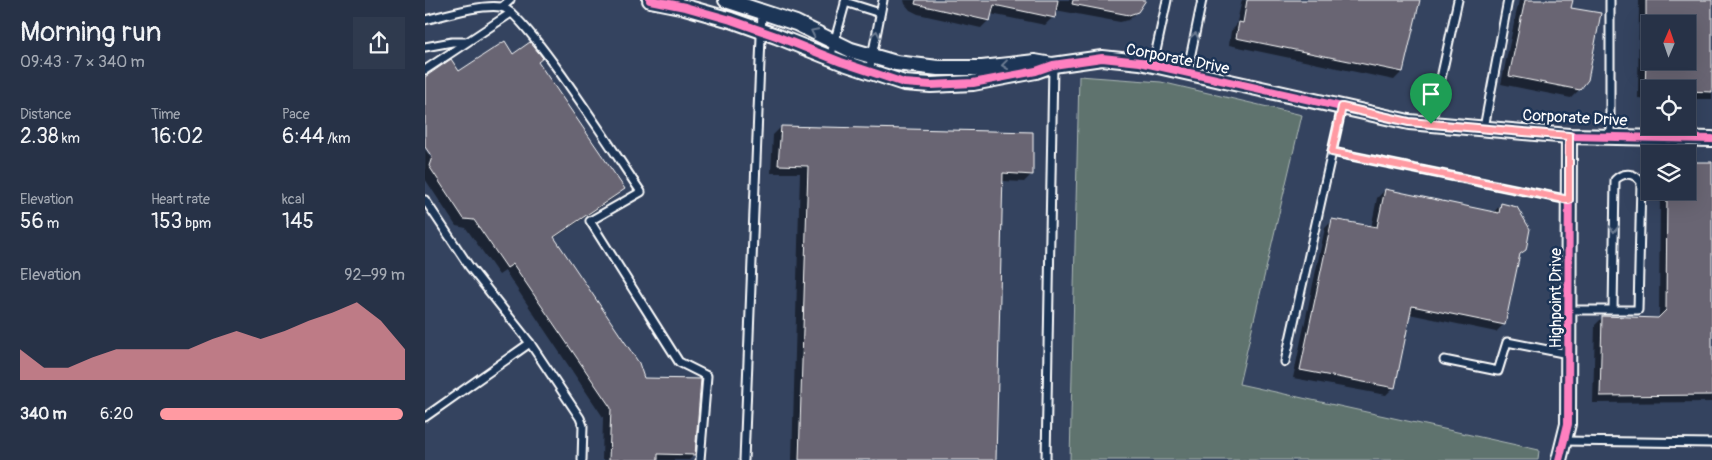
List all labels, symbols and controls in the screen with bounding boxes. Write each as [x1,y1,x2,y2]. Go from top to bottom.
text: Morning run [20,15,162,50]
north arrow [1641,15,1696,70]
map controls [1641,15,1696,200]
button: share [353,17,405,69]
one-way arrow [810,28,819,38]
one-way arrow [870,30,881,39]
one-way arrow [1189,32,1200,41]
street label: Corporate Drive [1124,39,1231,79]
text: 09:43 · 7 × 340 m [20,52,145,72]
one-way arrow [1001,59,1009,70]
pin [1410,73,1452,124]
icon: arrive [1417,80,1445,108]
button: locate [1641,80,1696,135]
street label: Corporate Drive [1522,105,1628,131]
text: Distance [20,106,71,123]
text: Time [151,106,180,123]
text: Pace [282,106,310,123]
text: 2.38 [20,123,59,150]
text: 16:02 [151,123,203,150]
text: 6:44 [282,123,324,150]
text: km [59,130,80,147]
text: /km [324,130,351,147]
button: layers [1641,145,1696,200]
text: Elevation [20,191,73,208]
text: Heart rate [151,191,210,208]
text: kcal [282,191,305,208]
text: 56 [20,208,44,235]
text: 153 [151,208,182,235]
text: 145 [282,208,314,235]
text: m [44,215,59,232]
text: bpm [182,215,211,232]
one-way arrow [1609,226,1619,233]
street label: Highpoint Drive [1546,248,1566,348]
text: Elevation [20,265,81,285]
text: 92–99 m [344,265,405,285]
text: 340 m [20,404,67,424]
text: 6:20 [100,404,133,424]

